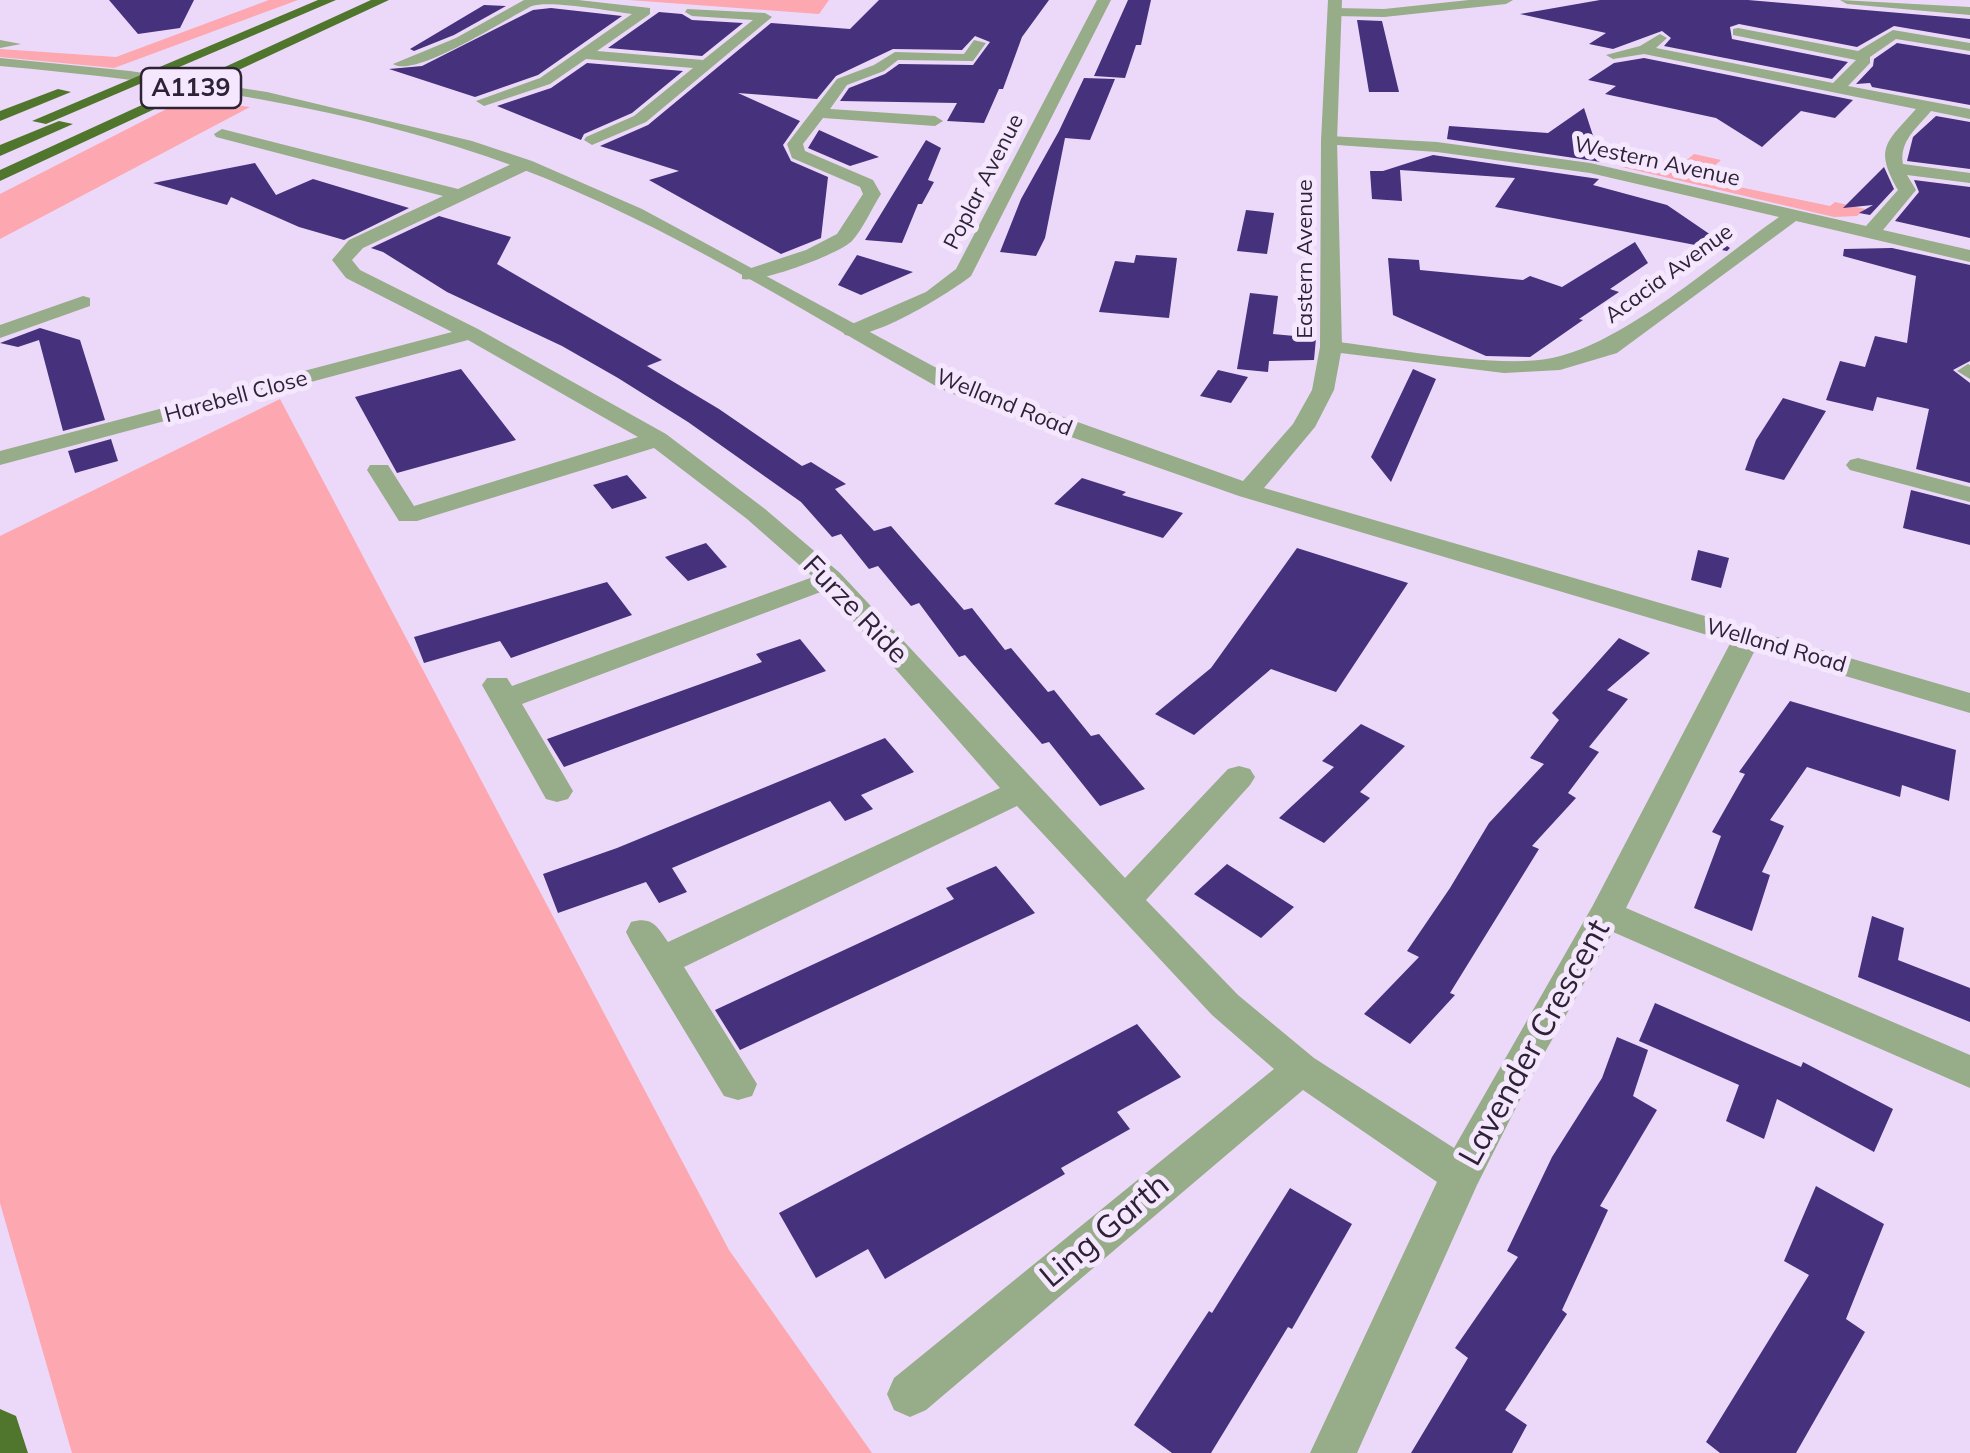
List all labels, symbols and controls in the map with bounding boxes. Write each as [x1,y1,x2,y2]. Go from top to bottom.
road number: A1139 [141,68,241,108]
street label: Poplar Avenue [939,110,1029,254]
street label: Western Avenue [1572,132,1742,192]
street label: Eastern Avenue [1292,179,1318,339]
street label: Acacia Avenue [1600,219,1738,329]
street label: Welland Road [932,364,1076,442]
street label: Harebell Close [162,365,310,429]
street label: Furze Ride [795,549,915,671]
street label: Welland Road [1703,613,1849,679]
street label: Lavender Crescent [1451,913,1619,1173]
street label: Ling Garth [1033,1166,1177,1296]

